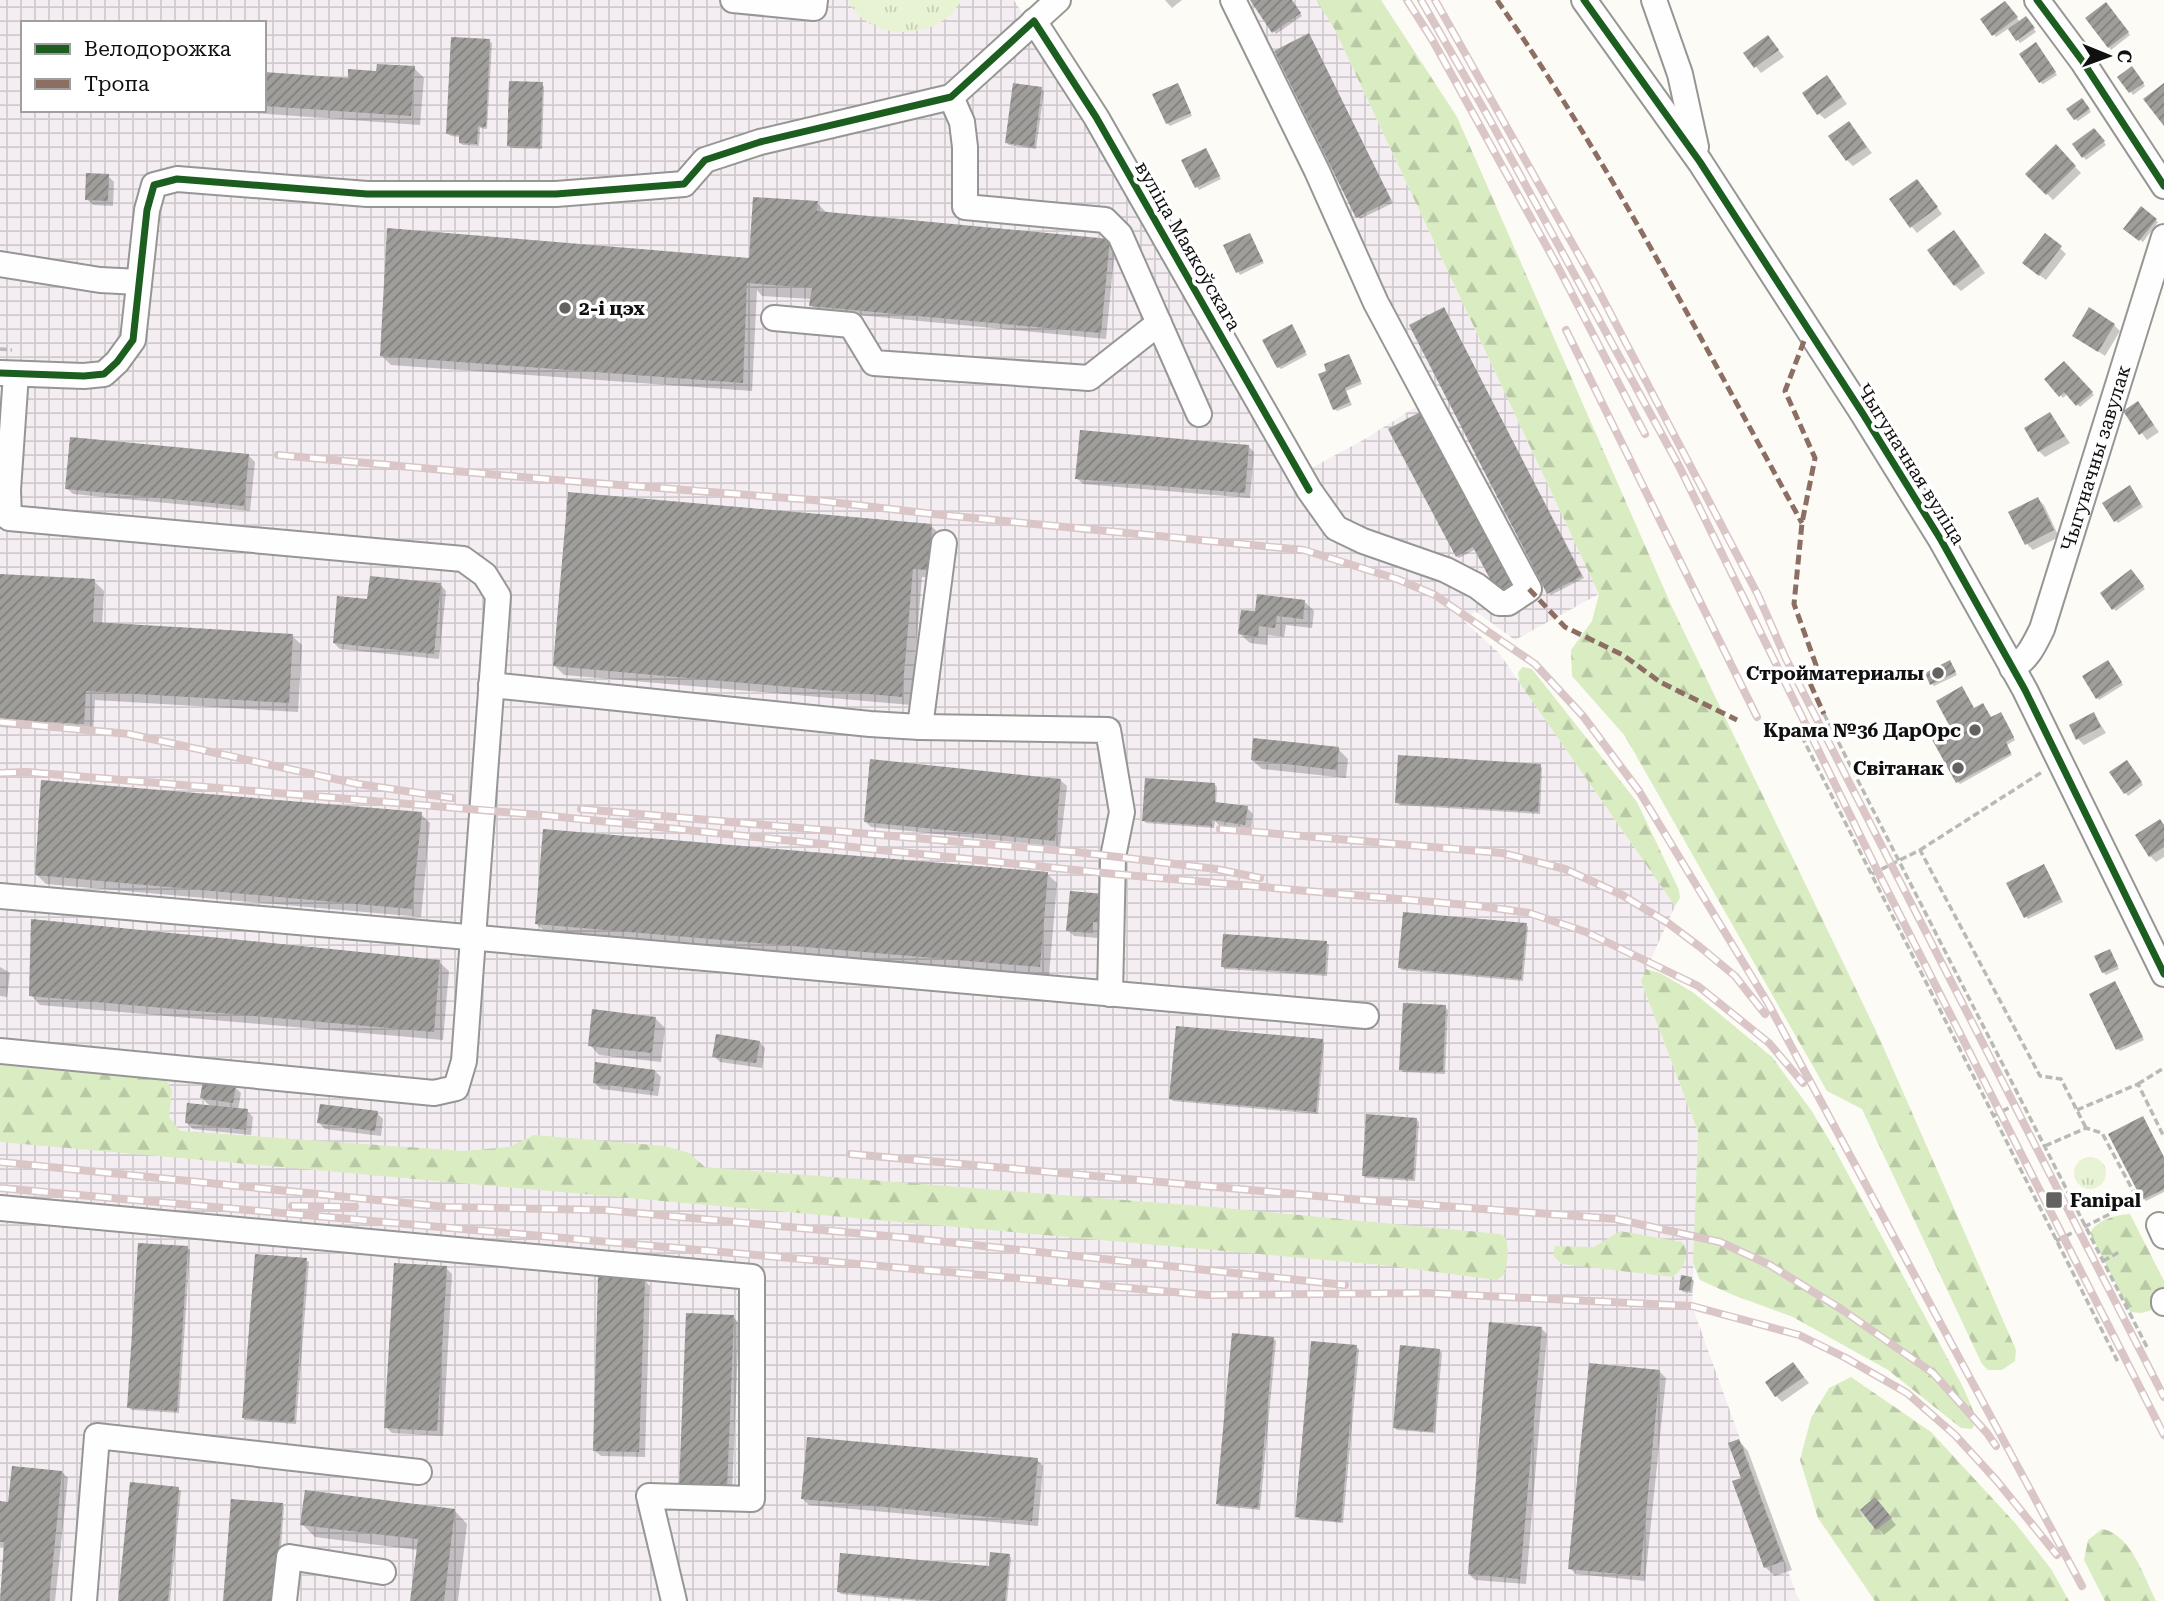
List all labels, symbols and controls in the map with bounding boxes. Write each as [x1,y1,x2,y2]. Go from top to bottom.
legend [21,21,266,112]
north arrow [2073,21,2143,91]
text: Велодорожка [84,37,232,61]
text: С [2113,49,2136,63]
text: Тропа [84,72,150,96]
street label: вуліца Маякоўскага [1130,157,1246,335]
place label: 2-і цэх [579,297,645,320]
marker: 2-і цэх [557,300,573,316]
street label: Чыгуначны завулак [2055,362,2135,554]
street label: Чыгуначная вуліца [1852,379,1970,549]
place label: Стройматериалы [1746,662,1924,685]
marker: Стройматериалы [1930,665,1946,681]
place label: Крама №36 ДарОрс [1763,719,1961,742]
marker: Крама №36 ДарОрс [1967,722,1983,738]
place label: Світанак [1853,757,1944,780]
marker: Світанак [1950,760,1966,776]
place label: Fanipal [2070,1189,2141,1212]
marker: Fanipal [2044,1190,2064,1210]

